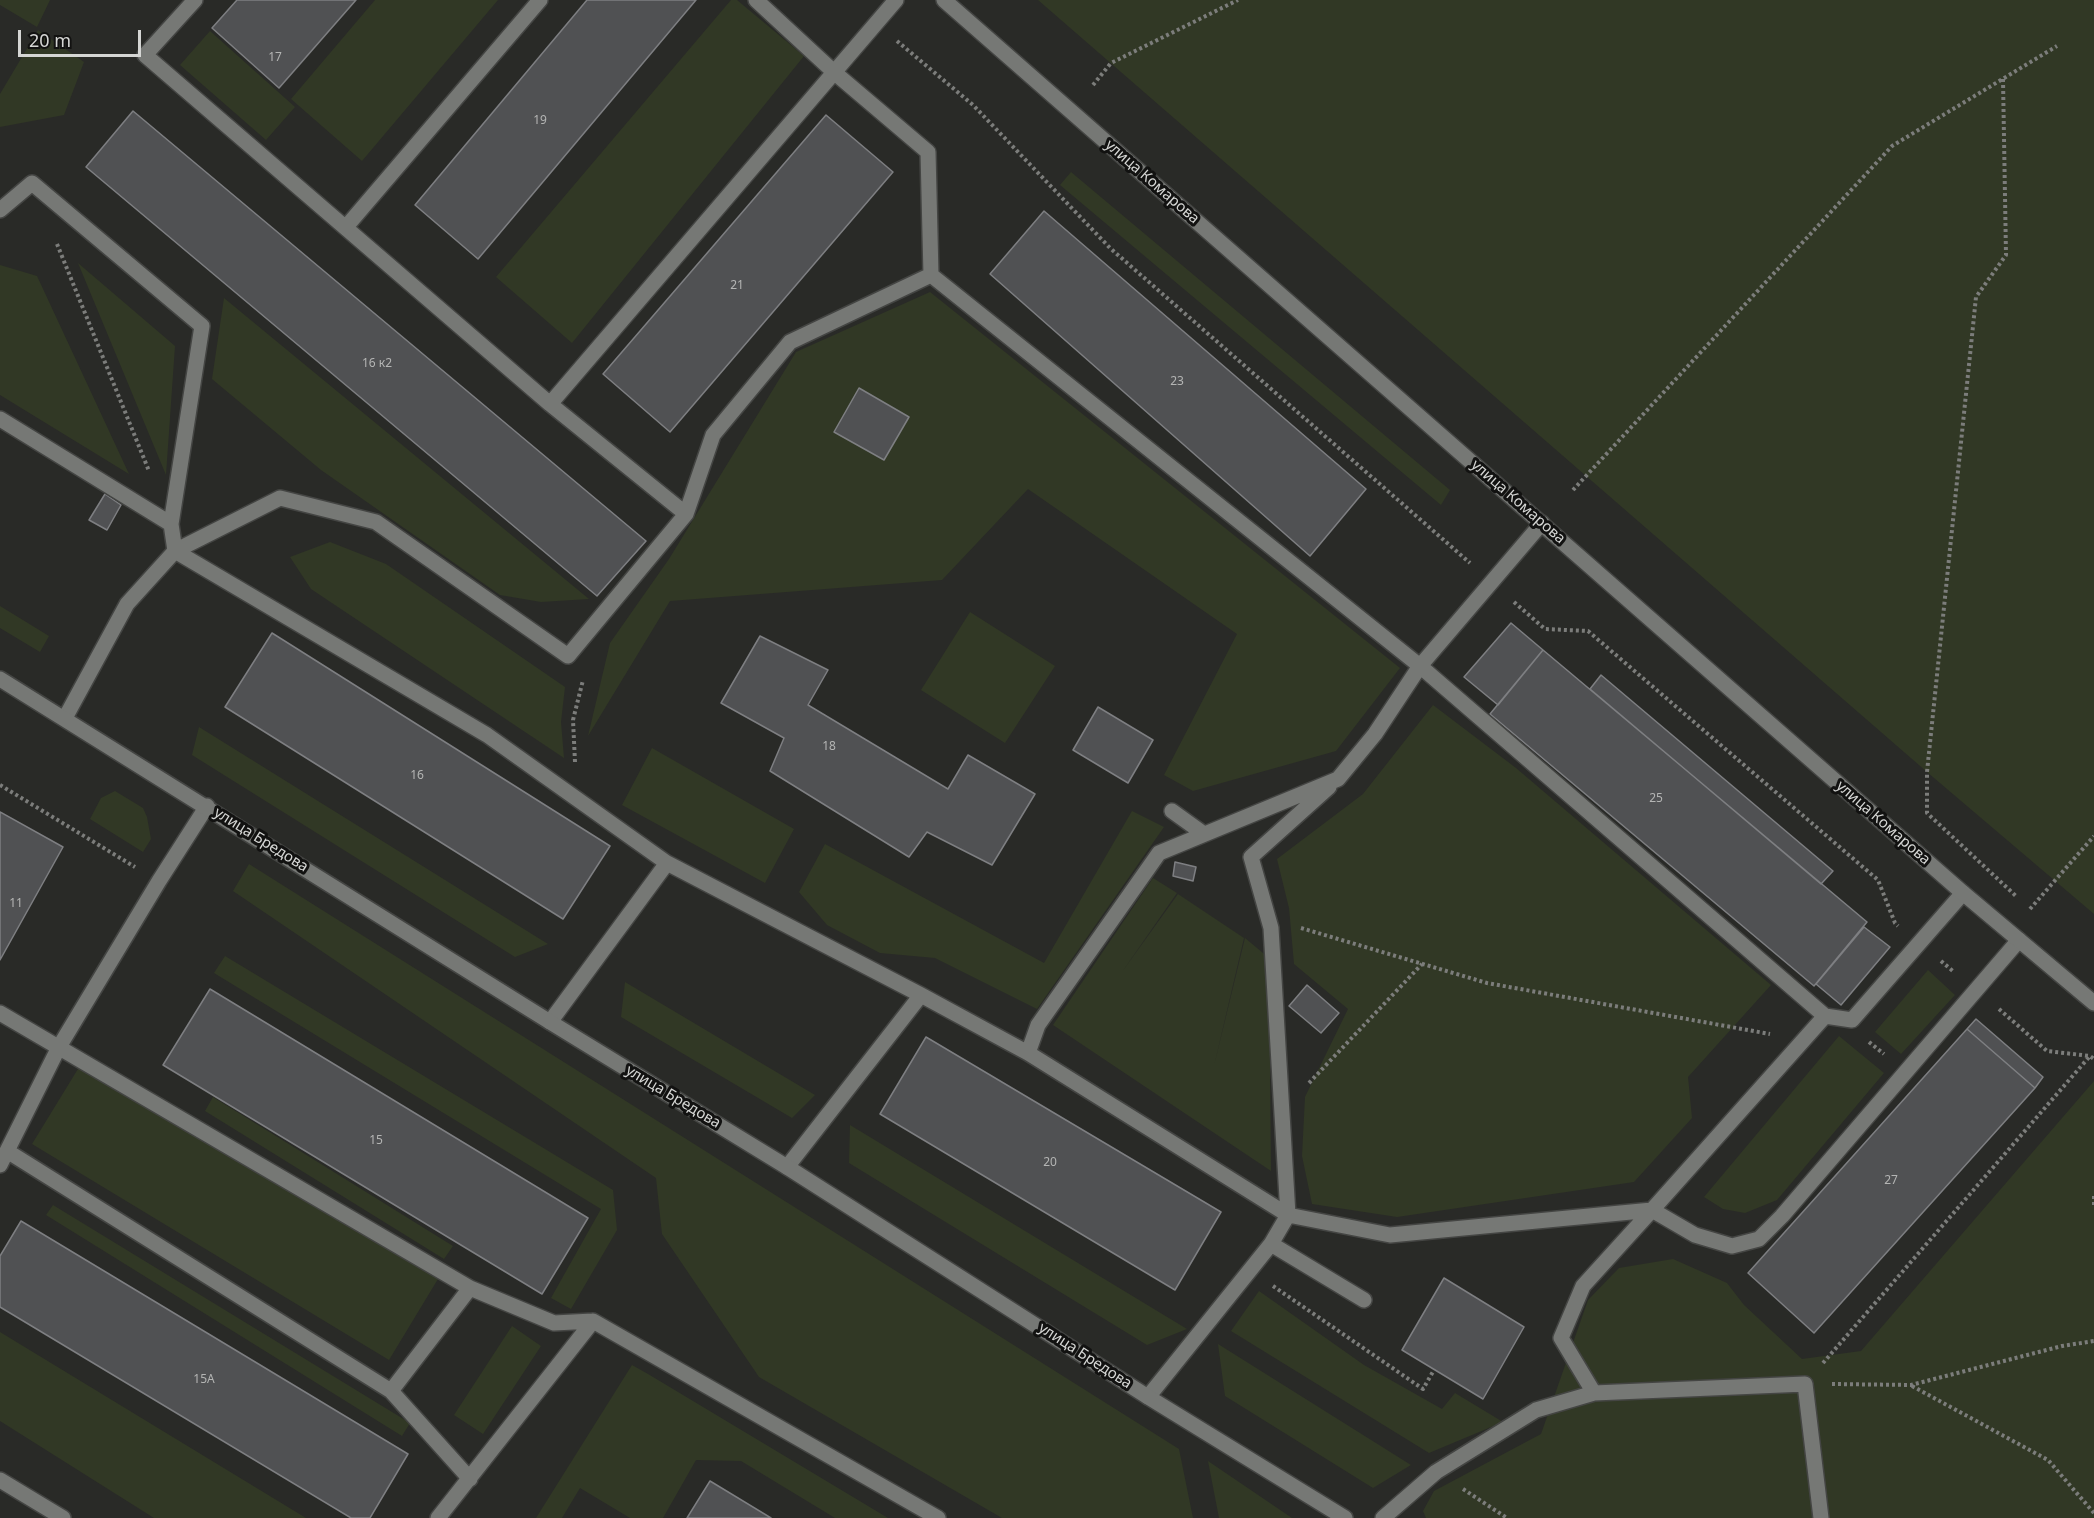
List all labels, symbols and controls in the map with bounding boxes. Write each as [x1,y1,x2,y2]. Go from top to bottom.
scale bar [21,18,144,56]
text: 20 m [29,28,71,52]
house number: 17 [268,51,282,65]
house number: 19 [533,114,547,128]
street label: улица Комарова [1101,136,1203,228]
house number: 21 [730,279,744,293]
house number: 16 к2 [362,357,392,371]
house number: 23 [1170,375,1184,389]
street label: улица Комарова [1467,456,1569,548]
house number: 18 [822,740,836,754]
house number: 16 [410,769,424,783]
street label: улица Комарова [1832,777,1934,869]
house number: 25 [1649,792,1663,806]
street label: улица Бредова [211,804,311,876]
house number: 11 [9,897,23,911]
street label: улица Бредова [622,1062,724,1132]
house number: 15 [369,1134,383,1148]
house number: 20 [1043,1156,1057,1170]
house number: 27 [1884,1174,1898,1188]
street label: улица Бредова [1035,1319,1135,1393]
house number: 15А [193,1373,215,1387]

